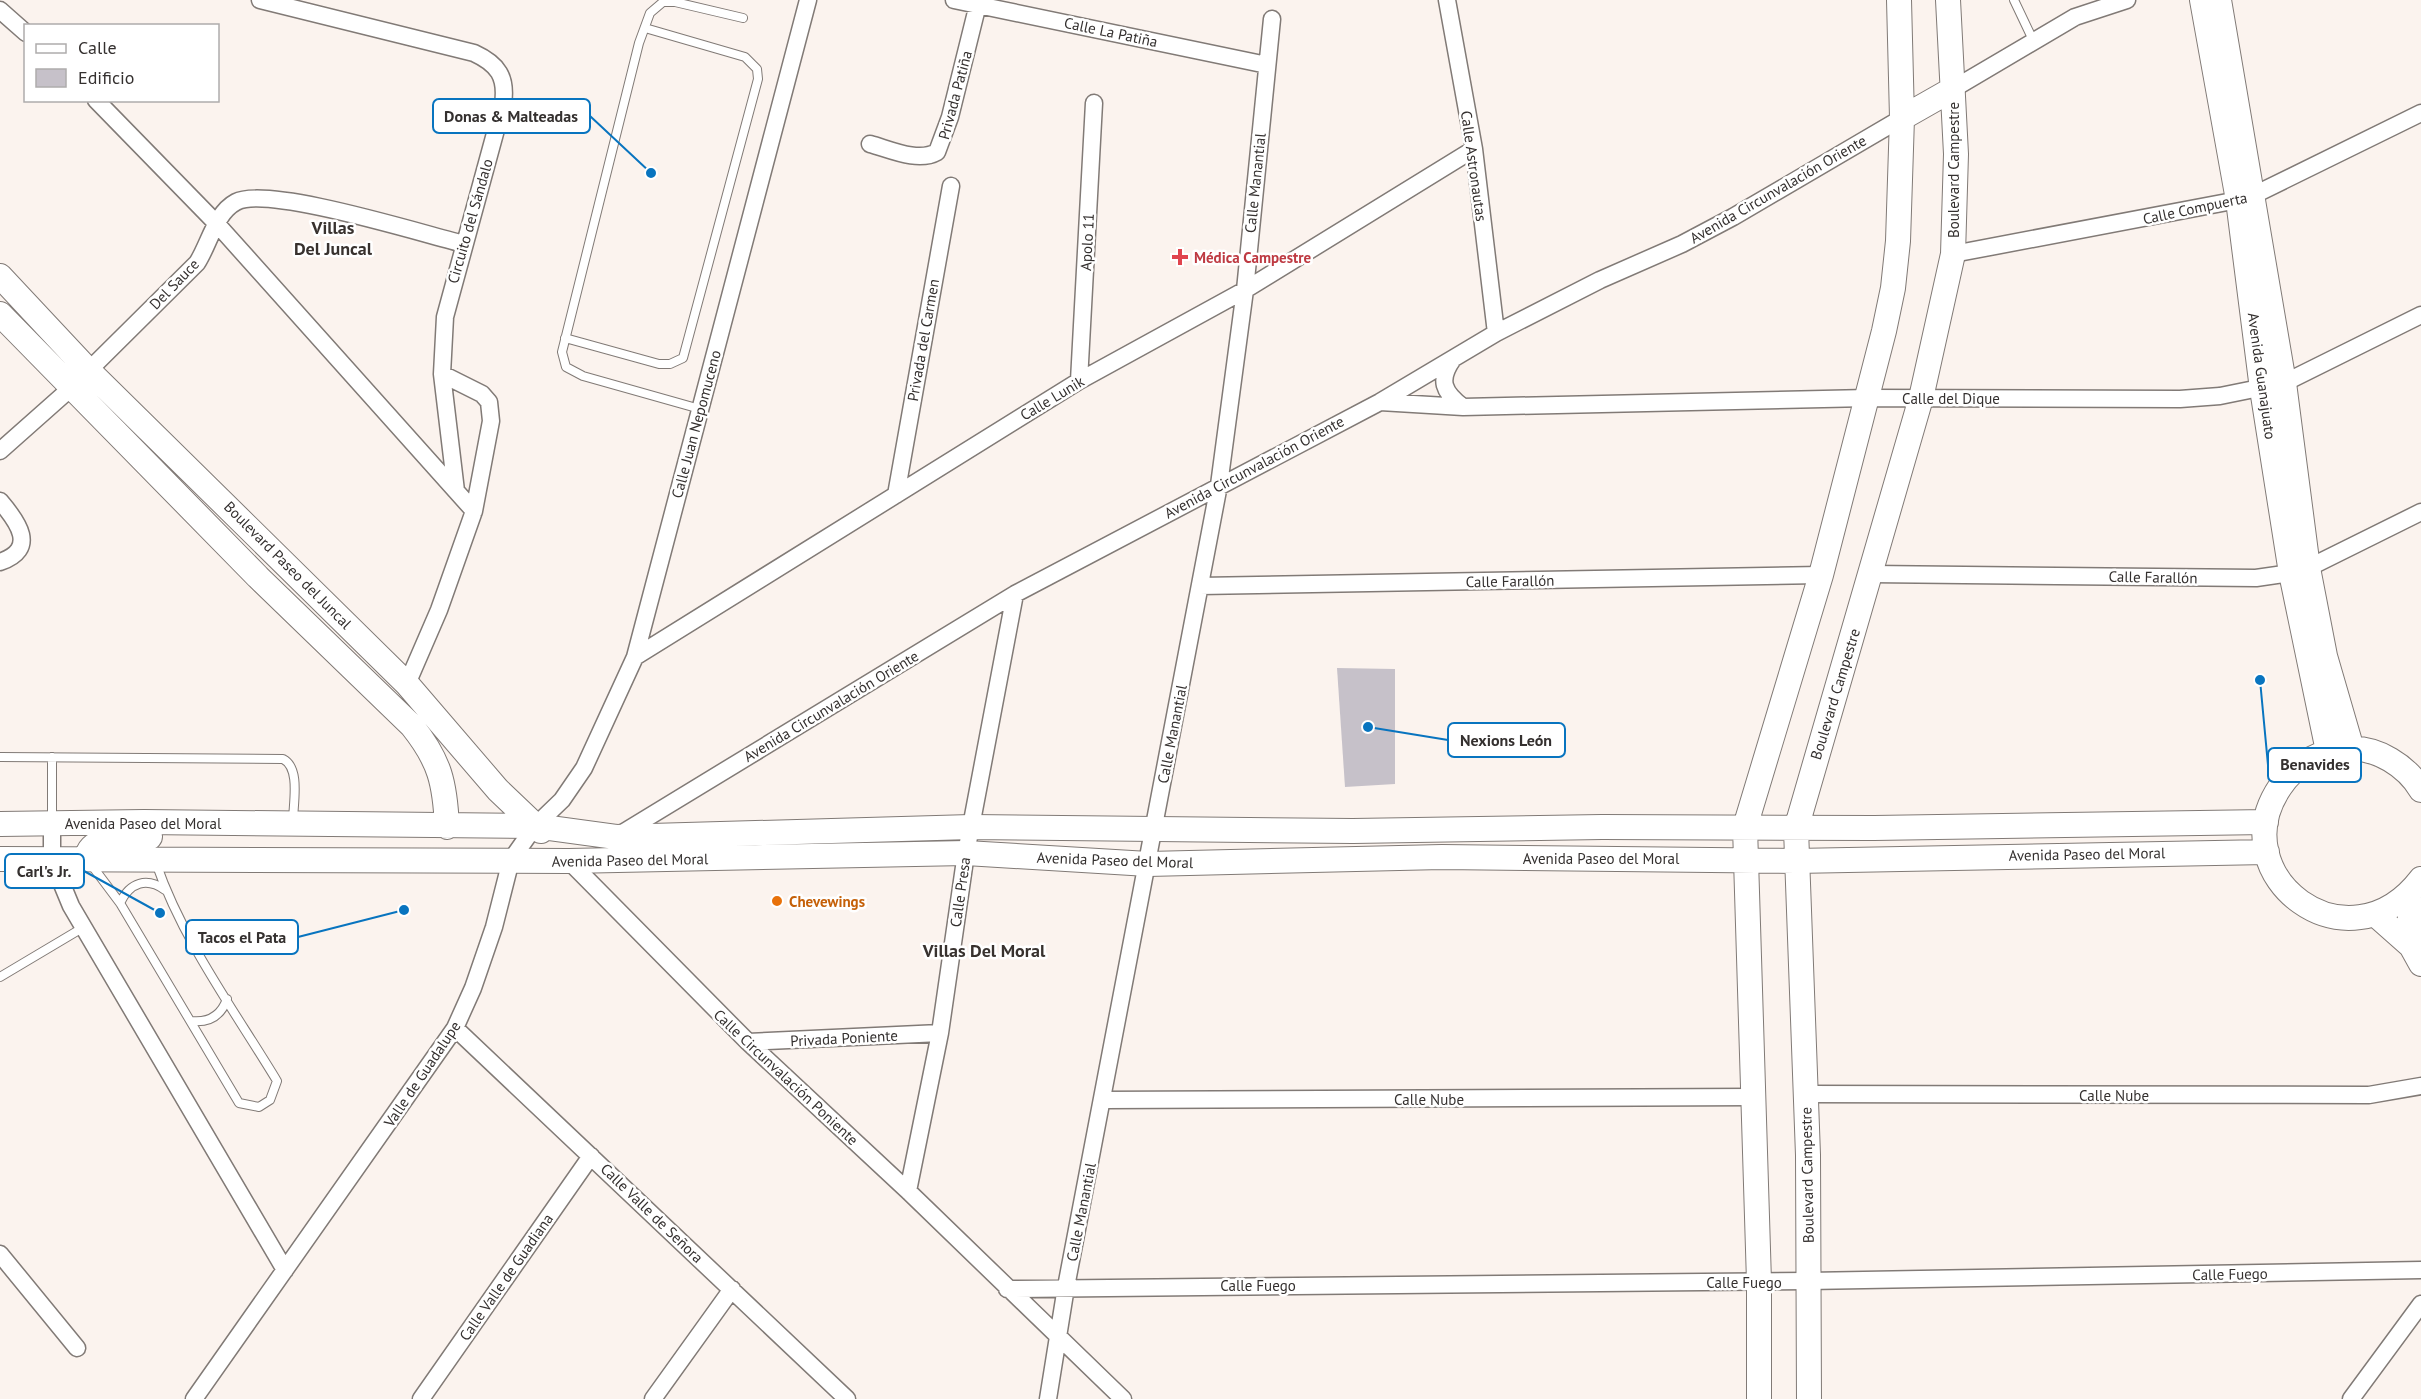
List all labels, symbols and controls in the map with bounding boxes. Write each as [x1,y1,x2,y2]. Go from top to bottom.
street label: Calle La Patiña [1063,13,1159,51]
legend [24,24,219,102]
text: Calle [78,36,117,59]
street label: Privada Patiña [934,48,976,142]
text: Edificio [78,66,134,89]
callout: Donas & Malteadas [433,99,590,133]
street label: Boulevard Campestre [1944,102,1963,238]
text: Donas & Malteadas [444,106,578,126]
street label: Calle Astronautas [1457,109,1491,223]
street label: Avenida Circunvalación Oriente [1686,131,1870,247]
street label: Calle Manantial [1240,132,1270,234]
street label: Circuito del Sándalo [443,156,497,286]
street label: Calle Compuerta [2141,188,2249,228]
street label: Apolo 11 [1076,213,1098,271]
district label: Villas Del Juncal [294,216,373,260]
marker: Médica Campestre [1171,248,1189,266]
place label: Médica Campestre [1194,248,1312,267]
street label: Del Sauce [145,255,203,313]
street label: Privada del Carmen [903,277,943,403]
street label: Avenida Guanajuato [2244,312,2280,440]
street label: Calle Juan Nepomuceno [667,348,725,500]
street label: Calle Lunik [1017,371,1088,424]
street label: Calle del Dique [1902,389,2000,408]
street label: Avenida Circunvalación Oriente [1161,412,1347,522]
street label: Boulevard Paseo del Juncal [220,497,356,633]
street label: Calle Farallón [2108,567,2198,587]
street label: Calle Farallón [1465,571,1555,591]
street label: Boulevard Campestre [1806,626,1864,762]
street label: Avenida Circunvalación Oriente [740,646,922,766]
street label: Calle Manantial [1153,682,1191,785]
callout: Nexions León [1448,723,1565,757]
text: Nexions León [1460,730,1552,750]
callout: Benavides [2268,748,2361,782]
text: Benavides [2280,754,2350,774]
street label: Avenida Paseo del Moral [65,814,222,833]
street label: Avenida Paseo del Moral [2008,843,2166,865]
street label: Avenida Paseo del Moral [1036,848,1194,872]
street label: Avenida Paseo del Moral [551,849,709,871]
street label: Avenida Paseo del Moral [1523,849,1680,868]
callout: Carl's Jr. [5,854,84,888]
street label: Calle Presa [946,856,974,928]
text: Carl's Jr. [17,861,71,881]
place label: Chevewings [789,892,865,911]
marker: Chevewings [770,894,784,908]
callout: Tacos el Pata [186,920,298,954]
text: Tacos el Pata [198,927,286,947]
district label: Villas Del Moral [922,939,1046,962]
street label: Calle Circunvalación Poniente [710,1005,862,1149]
street label: Valle de Guadalupe [379,1017,464,1131]
street label: Privada Poniente [790,1026,898,1050]
street label: Calle Nube [2079,1086,2149,1105]
street label: Calle Nube [1394,1090,1464,1109]
street label: Boulevard Campestre [1796,1107,1818,1243]
street label: Calle Valle de Señora [597,1159,707,1267]
street label: Calle Manantial [1062,1160,1100,1263]
street label: Calle Valle de Guadiana [455,1210,557,1344]
street label: Calle Fuego [2192,1264,2268,1284]
street label: Calle Fuego [1706,1273,1782,1292]
street label: Calle Fuego [1220,1276,1296,1295]

